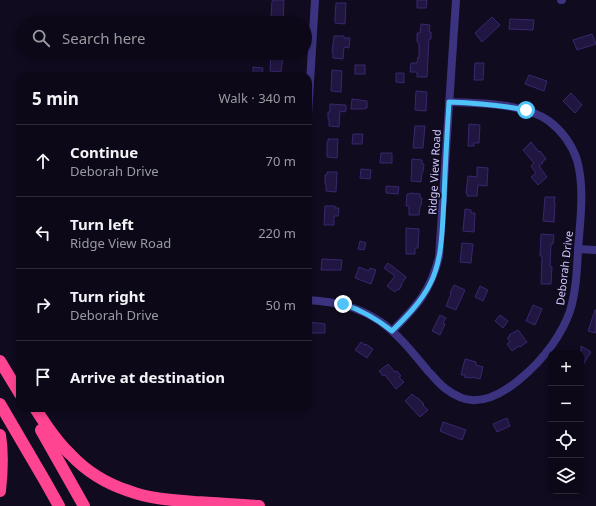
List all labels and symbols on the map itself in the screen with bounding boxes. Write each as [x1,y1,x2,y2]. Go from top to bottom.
route start [517,101,535,119]
street label: Ridge View Road [424,129,444,215]
street label: Deborah Drive [552,230,576,306]
route end [334,295,352,313]

